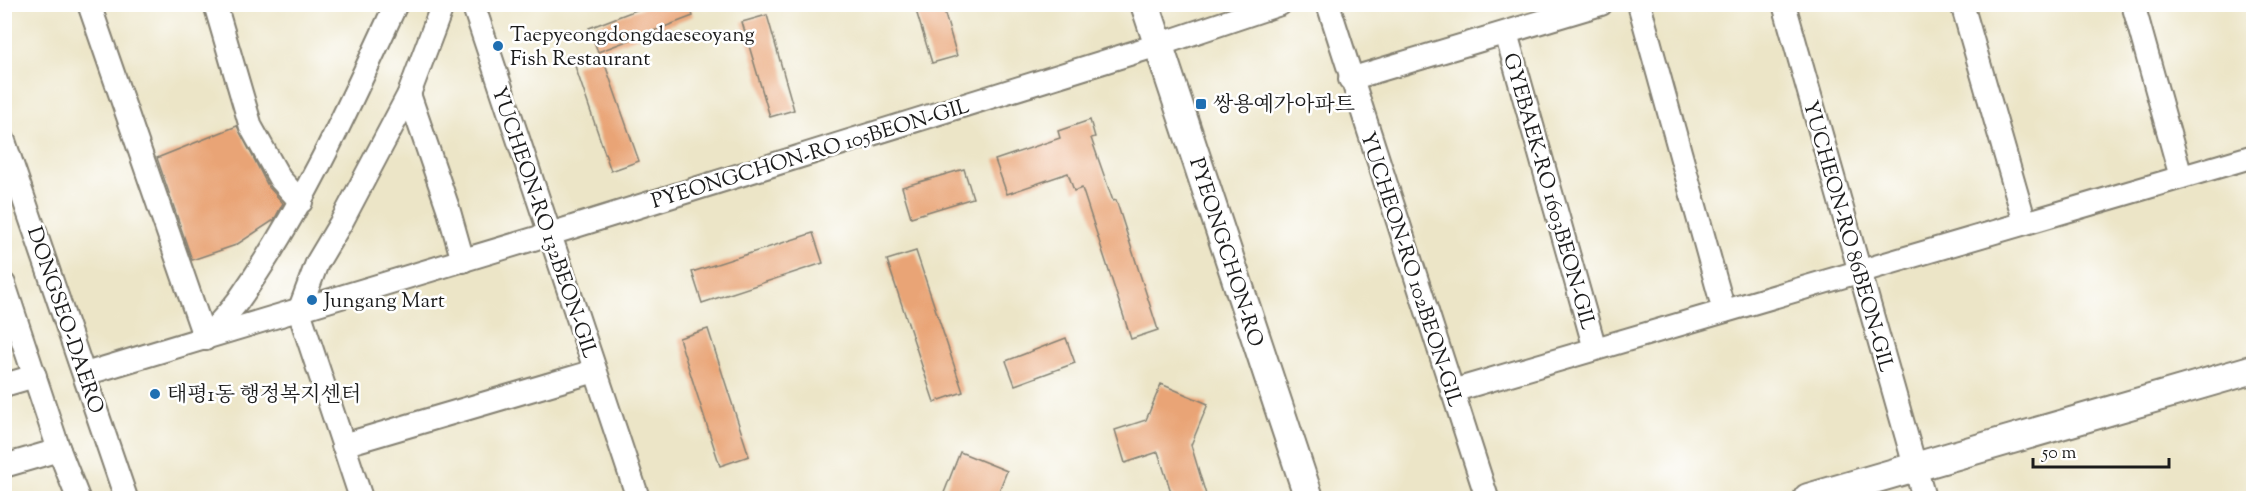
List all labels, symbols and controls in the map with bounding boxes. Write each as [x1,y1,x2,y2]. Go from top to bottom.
place label: Taepyeongdongdaeseoyang Fish Restaurant [510,21,755,75]
marker: Taepyeongdongdaeseoyang Fish Restaurant [491,39,505,53]
street label: GYEBAEK-RO 1603BEON-GIL [1494,50,1602,334]
street label: YUCHEON-RO 132BEON-GIL [482,83,604,363]
place label: 쌍용예가아파트 [1213,91,1355,121]
street label: PYEONGCHON-RO 105BEON-GIL [648,92,974,218]
marker: 쌍용예가아파트 [1194,97,1208,111]
street label: YUCHEON-RO 86BEON-GIL [1794,97,1900,376]
street label: YUCHEON-RO 102BEON-GIL [1351,128,1469,411]
street label: PYEONGCHON-RO [1180,154,1270,351]
street label: DONGSEO-DAERO [18,223,110,418]
place label: Jungang Mart [323,287,445,317]
marker: Jungang Mart [305,293,319,307]
place label: 태평1동 행정복지센터 [167,381,361,411]
marker: 태평1동 행정복지센터 [148,387,162,401]
scale bar [2033,431,2170,469]
text: 50 m [2041,441,2077,467]

